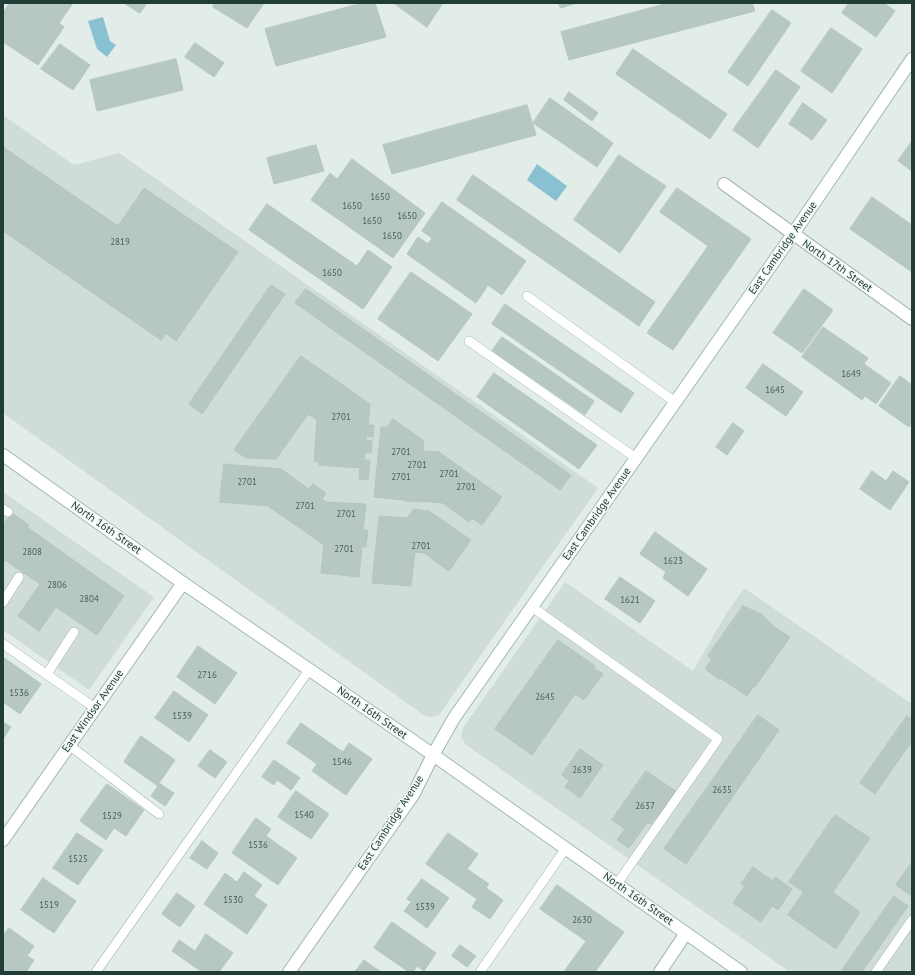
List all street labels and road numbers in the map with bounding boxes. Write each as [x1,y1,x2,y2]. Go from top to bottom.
street label: East Cambridge Avenue [746,199,820,297]
street label: North 17th Street [799,237,875,295]
street label: East Cambridge Avenue [560,465,634,563]
street label: North 16th Street [68,499,144,557]
street label: East Windsor Avenue [59,667,127,755]
street label: North 16th Street [334,684,410,742]
street label: East Cambridge Avenue [355,773,427,873]
street label: North 16th Street [600,870,676,928]

